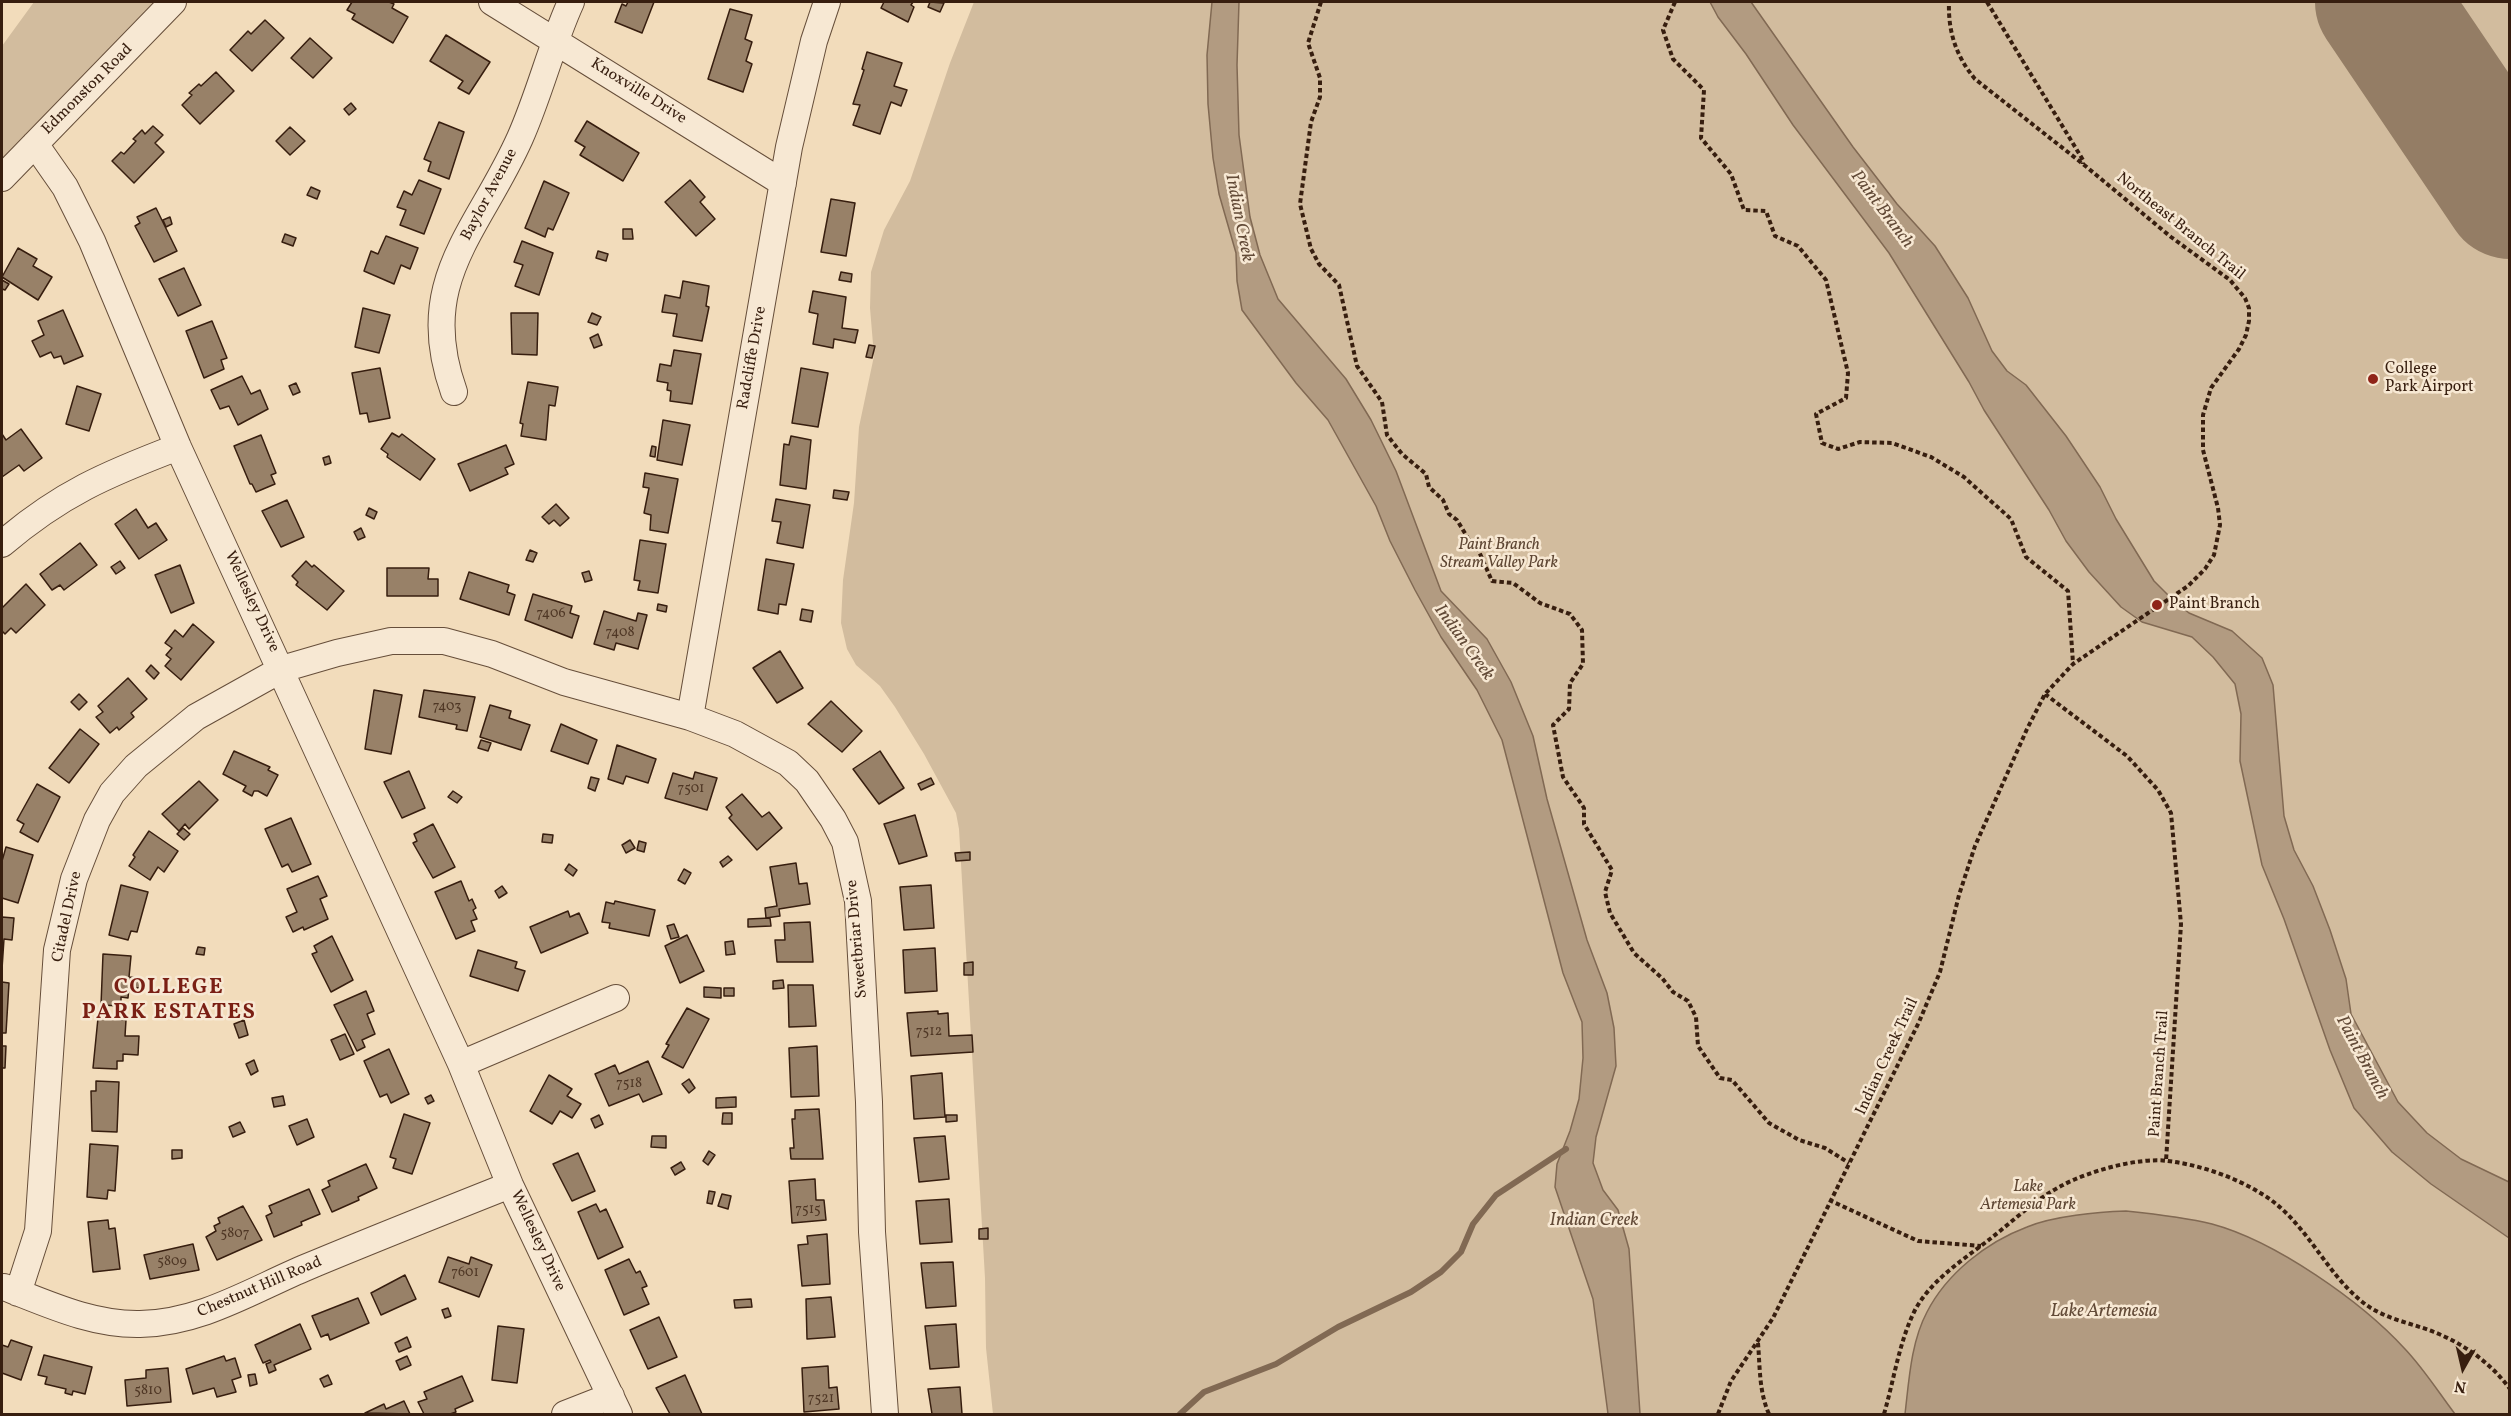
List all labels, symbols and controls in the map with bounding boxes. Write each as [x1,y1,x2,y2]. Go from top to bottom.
street label: Edmonston Road [39,41,137,139]
street label: Knoxville Drive [586,55,690,129]
street label: Baylor Avenue [458,146,522,244]
water label: Paint Branch [1845,167,1917,253]
street label: Northeast Branch Trail [2112,169,2248,285]
water label: Indian Creek [1219,172,1257,264]
street label: Radcliffe Drive [734,305,772,411]
place label: College Park Airport [2385,360,2474,398]
marker: College Park Airport [2366,372,2380,386]
park label: Paint Branch Stream Valley Park [1440,536,1558,574]
street label: Wellesley Drive [219,548,283,656]
place label: Paint Branch [2169,595,2260,615]
marker: Paint Branch [2150,598,2164,612]
water label: Indian Creek [1428,601,1498,685]
house number: 7406 [536,606,566,622]
house number: 7408 [606,625,634,641]
house number: 7403 [433,699,461,715]
house number: 7501 [677,781,705,797]
street label: Citadel Drive [49,870,87,964]
street label: Sweetbriar Drive [843,879,873,999]
district label: COLLEGE PARK ESTATES [82,976,256,1028]
street label: Indian Creek Trail [1852,995,1924,1119]
street label: Paint Branch Trail [2146,1010,2174,1138]
water label: Paint Branch [2330,1012,2392,1104]
house number: 7512 [916,1024,942,1040]
house number: 7518 [616,1076,642,1092]
park label: Lake Artemesia Park [1980,1178,2076,1216]
street label: Wellesley Drive [505,1187,569,1295]
house number: 7515 [795,1202,821,1218]
water label: Indian Creek [1549,1211,1639,1233]
house number: 5807 [220,1226,250,1242]
street label: Chestnut Hill Road [195,1253,325,1323]
house number: 5809 [157,1254,187,1270]
house number: 7601 [451,1265,479,1281]
water label: Lake Artemesia [2050,1302,2158,1324]
north arrow [2433,1338,2493,1398]
text: N [2453,1374,2468,1398]
house number: 5810 [134,1383,162,1399]
house number: 7521 [808,1391,834,1407]

